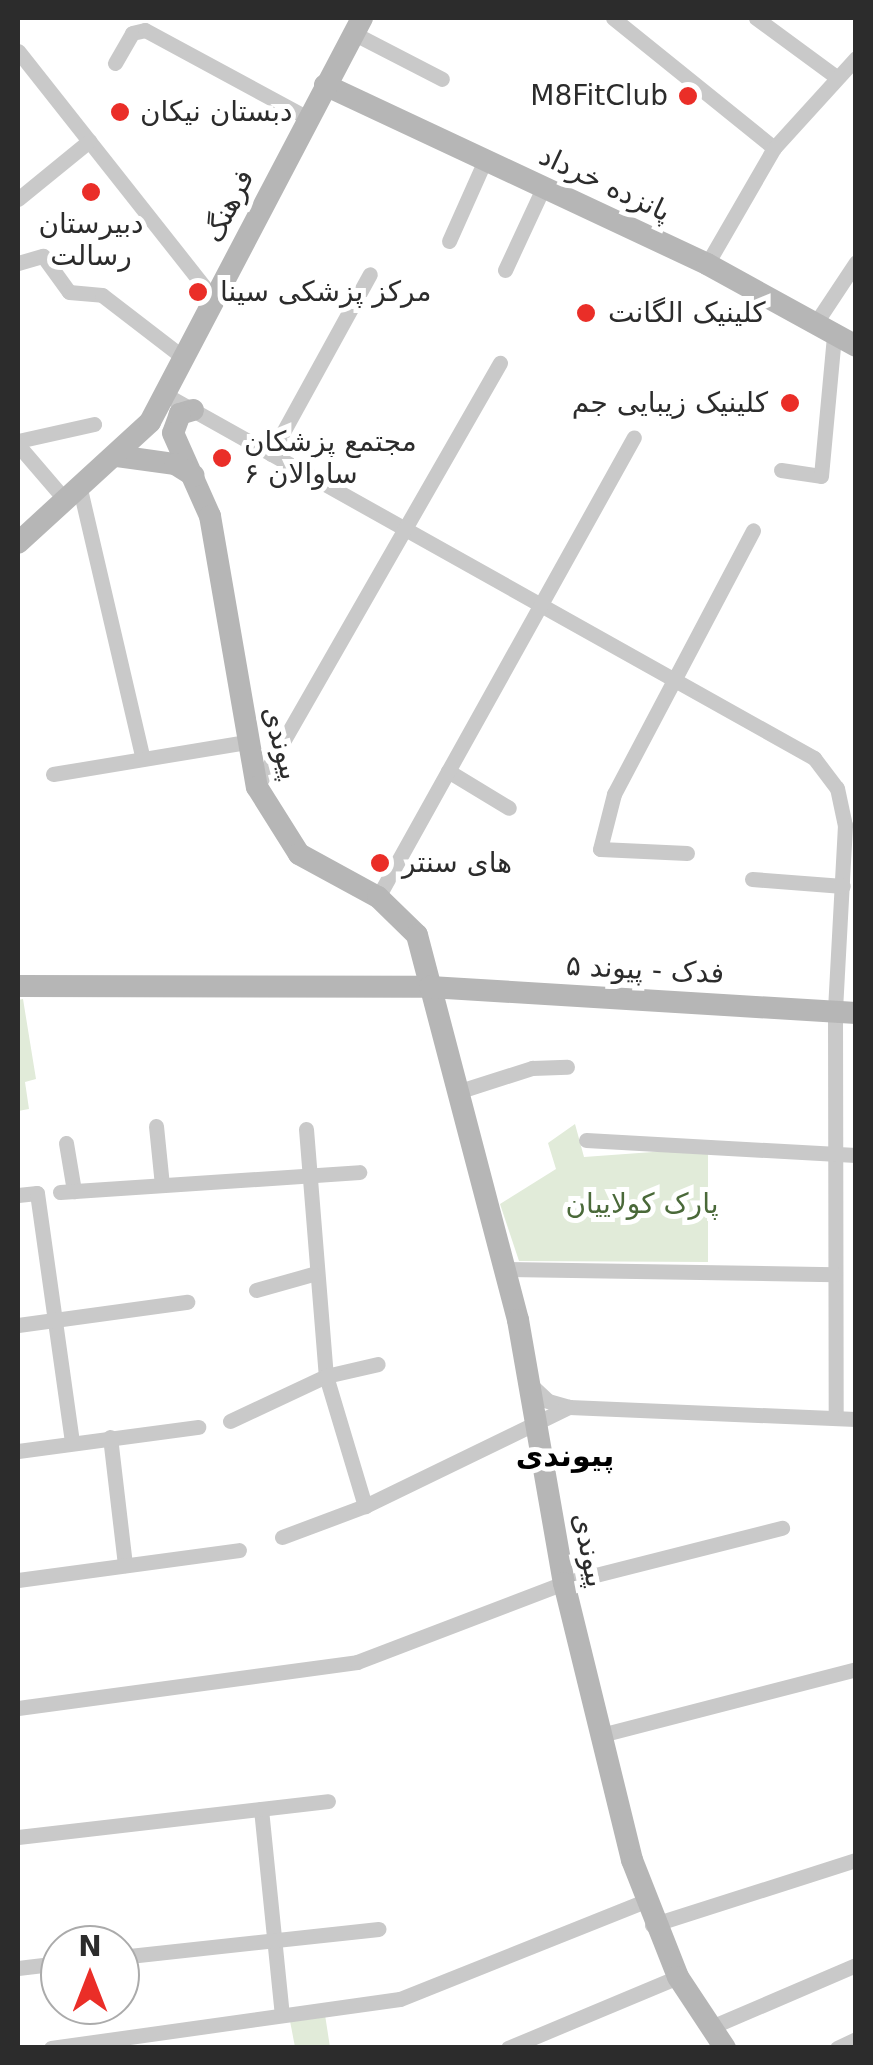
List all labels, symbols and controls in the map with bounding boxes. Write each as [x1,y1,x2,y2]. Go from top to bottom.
place label: M8FitClub [530,79,668,113]
marker: M8FitClub [677,85,699,107]
place label: دبستان نیکان [140,95,292,129]
marker: دبستان نیکان [109,101,131,123]
street label: پانزده خرداد [534,139,676,229]
street label: فرهنگ [197,164,261,248]
marker: دبیرستان رسالت [80,181,102,203]
place label: دبیرستان رسالت [38,207,144,273]
place label: مرکز پزشکی سینا [220,275,431,309]
marker: مرکز پزشکی سینا [185,279,211,305]
place label: کلینیک الگانت [608,296,766,330]
marker: کلینیک الگانت [573,300,599,326]
place label: کلینیک زیبایی جم [572,386,768,420]
marker: کلینیک زیبایی جم [777,390,803,416]
place label: مجتمع پزشکان ساوالان ۶ [244,425,417,491]
marker: مجتمع پزشکان ساوالان ۶ [209,445,235,471]
street label: پیوندی [255,702,307,784]
place label: های سنتر [402,846,512,880]
marker: های سنتر [367,850,393,876]
street label: فدک - پیوند ۵ [565,949,725,991]
park label: پارک کولاییان [566,1187,718,1221]
district label: پیوندی [516,1438,614,1474]
street label: پیوندی [565,1510,613,1590]
north arrow [40,1925,140,2025]
text: N [78,1930,102,1963]

